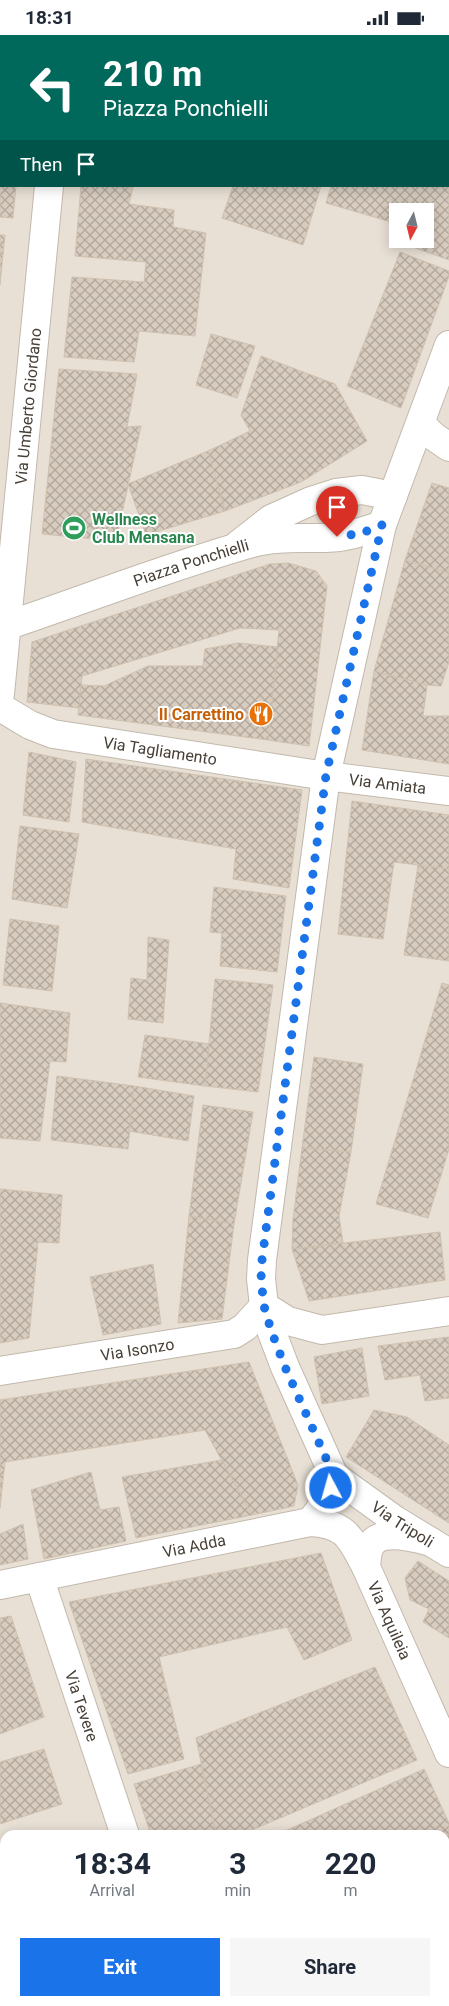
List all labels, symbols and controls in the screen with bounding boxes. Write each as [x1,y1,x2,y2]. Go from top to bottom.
text: 18:31 [25,6,74,29]
text: 210 m [103,54,202,95]
icon: left [20,55,85,120]
text: Piazza Ponchielli [103,96,269,121]
icon: arrive [72,150,100,178]
text: Then [20,153,62,176]
north arrow [389,203,434,247]
map controls [389,203,434,248]
street label: Via Umberto Giordano [11,327,45,486]
pin [316,486,358,537]
icon: arrive [323,493,351,521]
place label: Wellness Club Mensana [92,510,195,547]
sports icon: Wellness Club Mensana [61,515,87,541]
street label: Piazza Ponchielli [131,535,251,590]
restaurant icon: Il Carrettino [248,701,274,727]
place label: Il Carrettino [159,705,244,724]
street label: Via Tagliamento [102,732,218,769]
street label: Via Amiata [348,769,427,798]
street label: Via Isonzo [99,1334,175,1364]
position arrow [304,1461,356,1513]
street label: Via Tripoli [368,1497,438,1551]
street label: Via Adda [161,1530,227,1561]
street label: Via Aquileia [364,1578,416,1663]
street label: Via Tevere [61,1668,103,1744]
text: 18:34 [74,1846,151,1881]
text: 3 [229,1846,246,1881]
text: 220 [325,1846,376,1881]
text: Arrival [90,1881,135,1900]
text: min [224,1881,251,1900]
text: m [344,1881,358,1900]
button: Exit [20,1938,220,1996]
button: Share [230,1938,430,1996]

